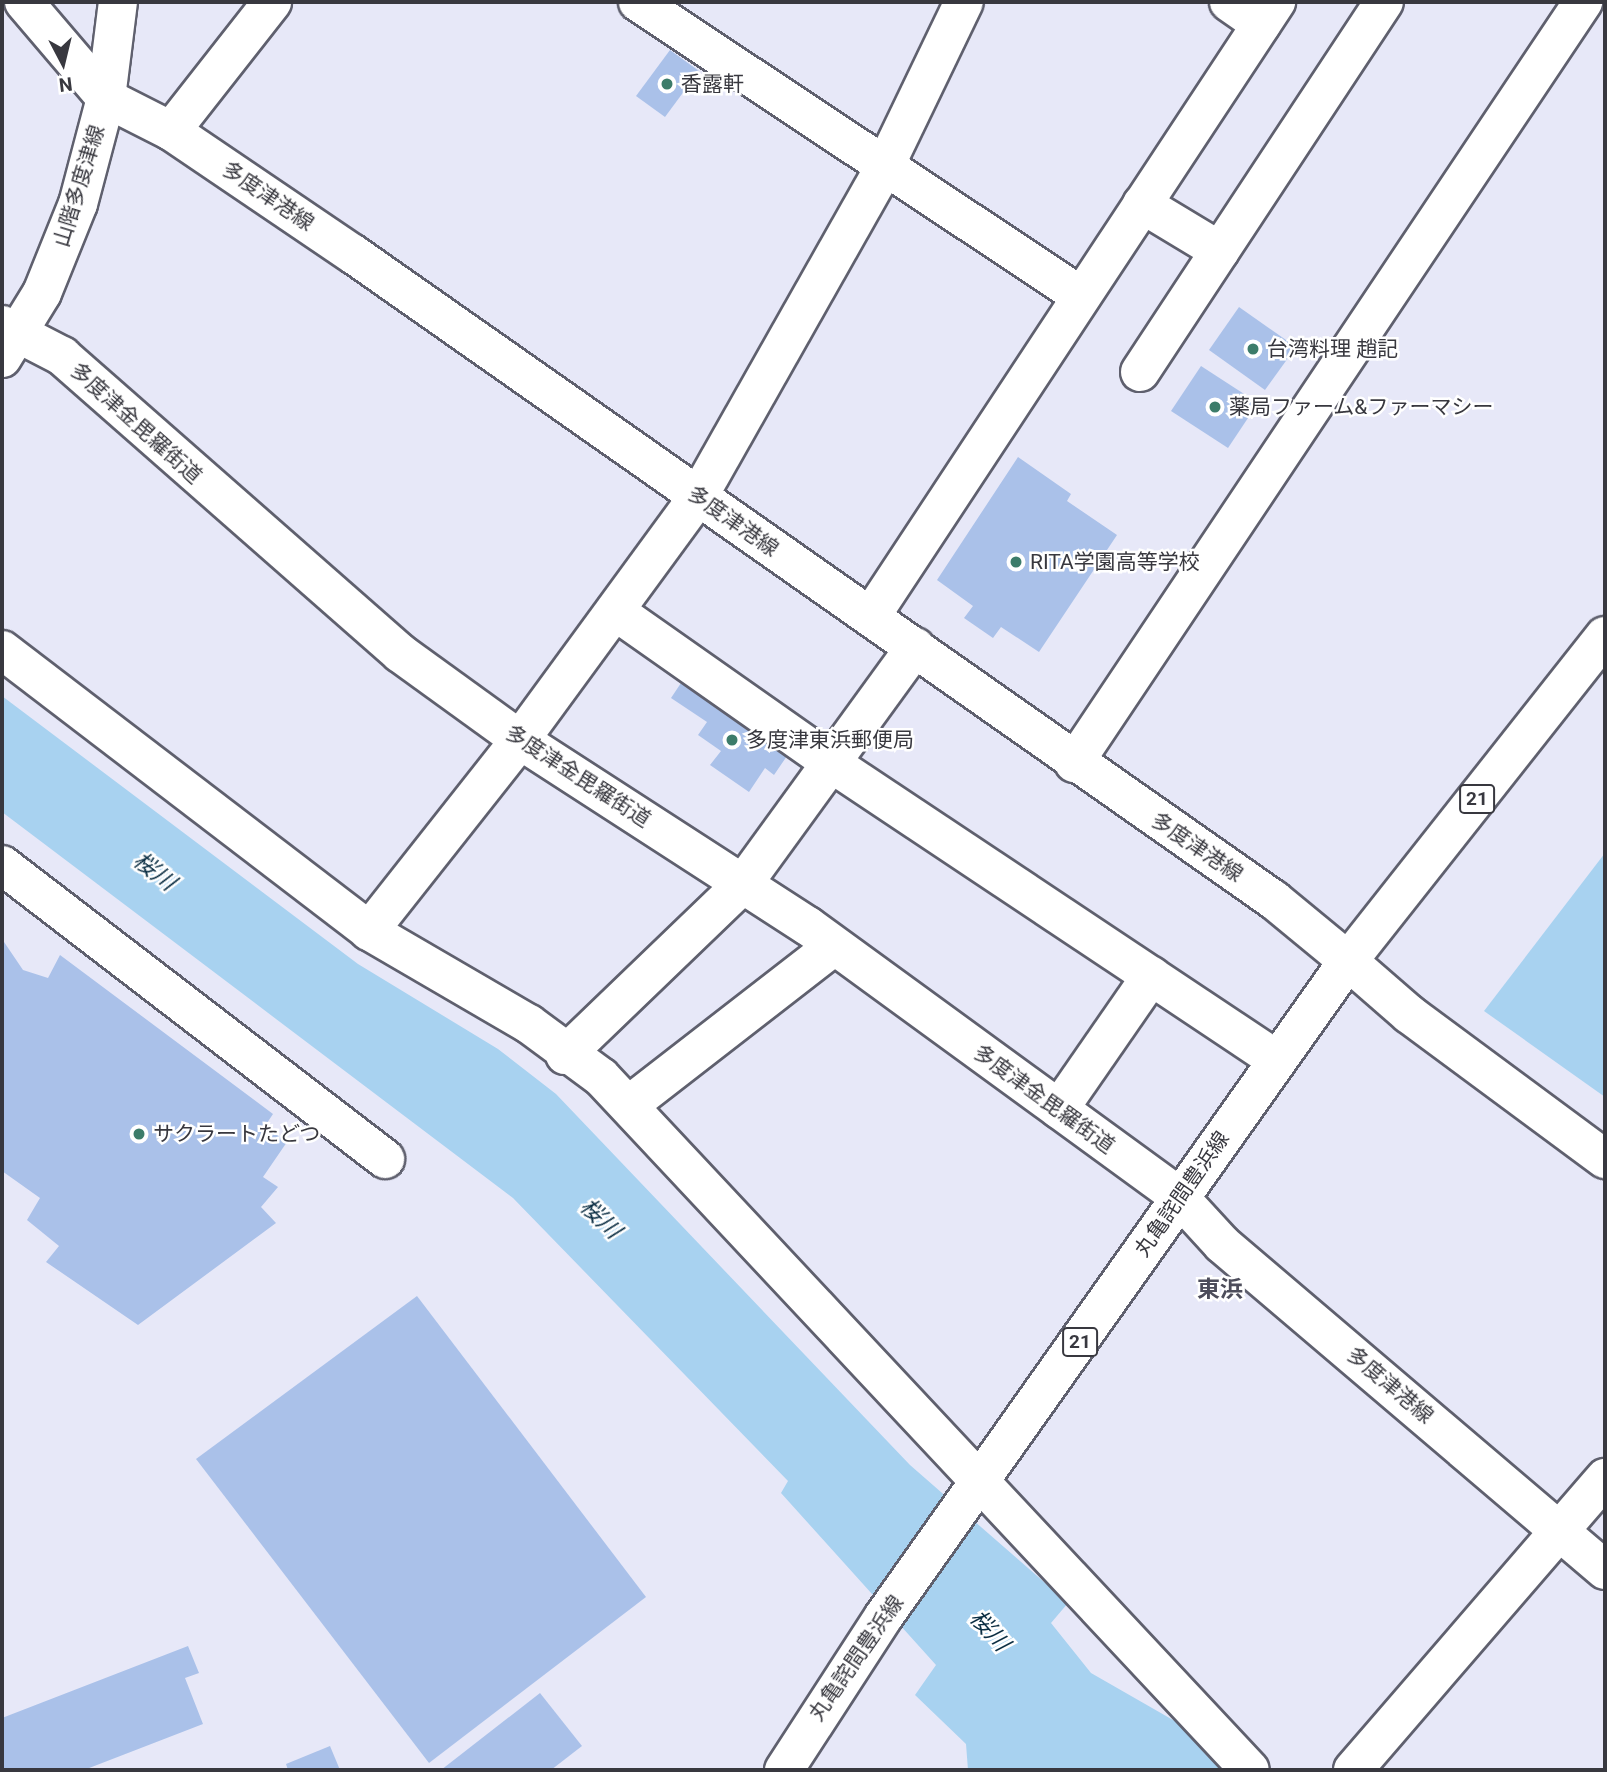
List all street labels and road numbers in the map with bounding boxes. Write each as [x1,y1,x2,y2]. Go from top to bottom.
street label: 山階多度津線 [49,122,109,250]
street label: 多度津港線 [217,156,319,236]
street label: 多度津金毘羅街道 [65,357,207,489]
street label: 多度津港線 [683,481,783,561]
street label: 多度津金毘羅街道 [501,720,655,832]
road number: 21 [1458,784,1496,814]
street label: 多度津港線 [1146,807,1248,887]
street label: 多度津金毘羅街道 [969,1039,1119,1159]
street label: 丸亀詫間豊浜線 [1130,1127,1234,1261]
road number: 21 [1061,1326,1099,1358]
street label: 多度津港線 [1342,1342,1438,1428]
street label: 丸亀詫間豊浜線 [804,1591,908,1725]

